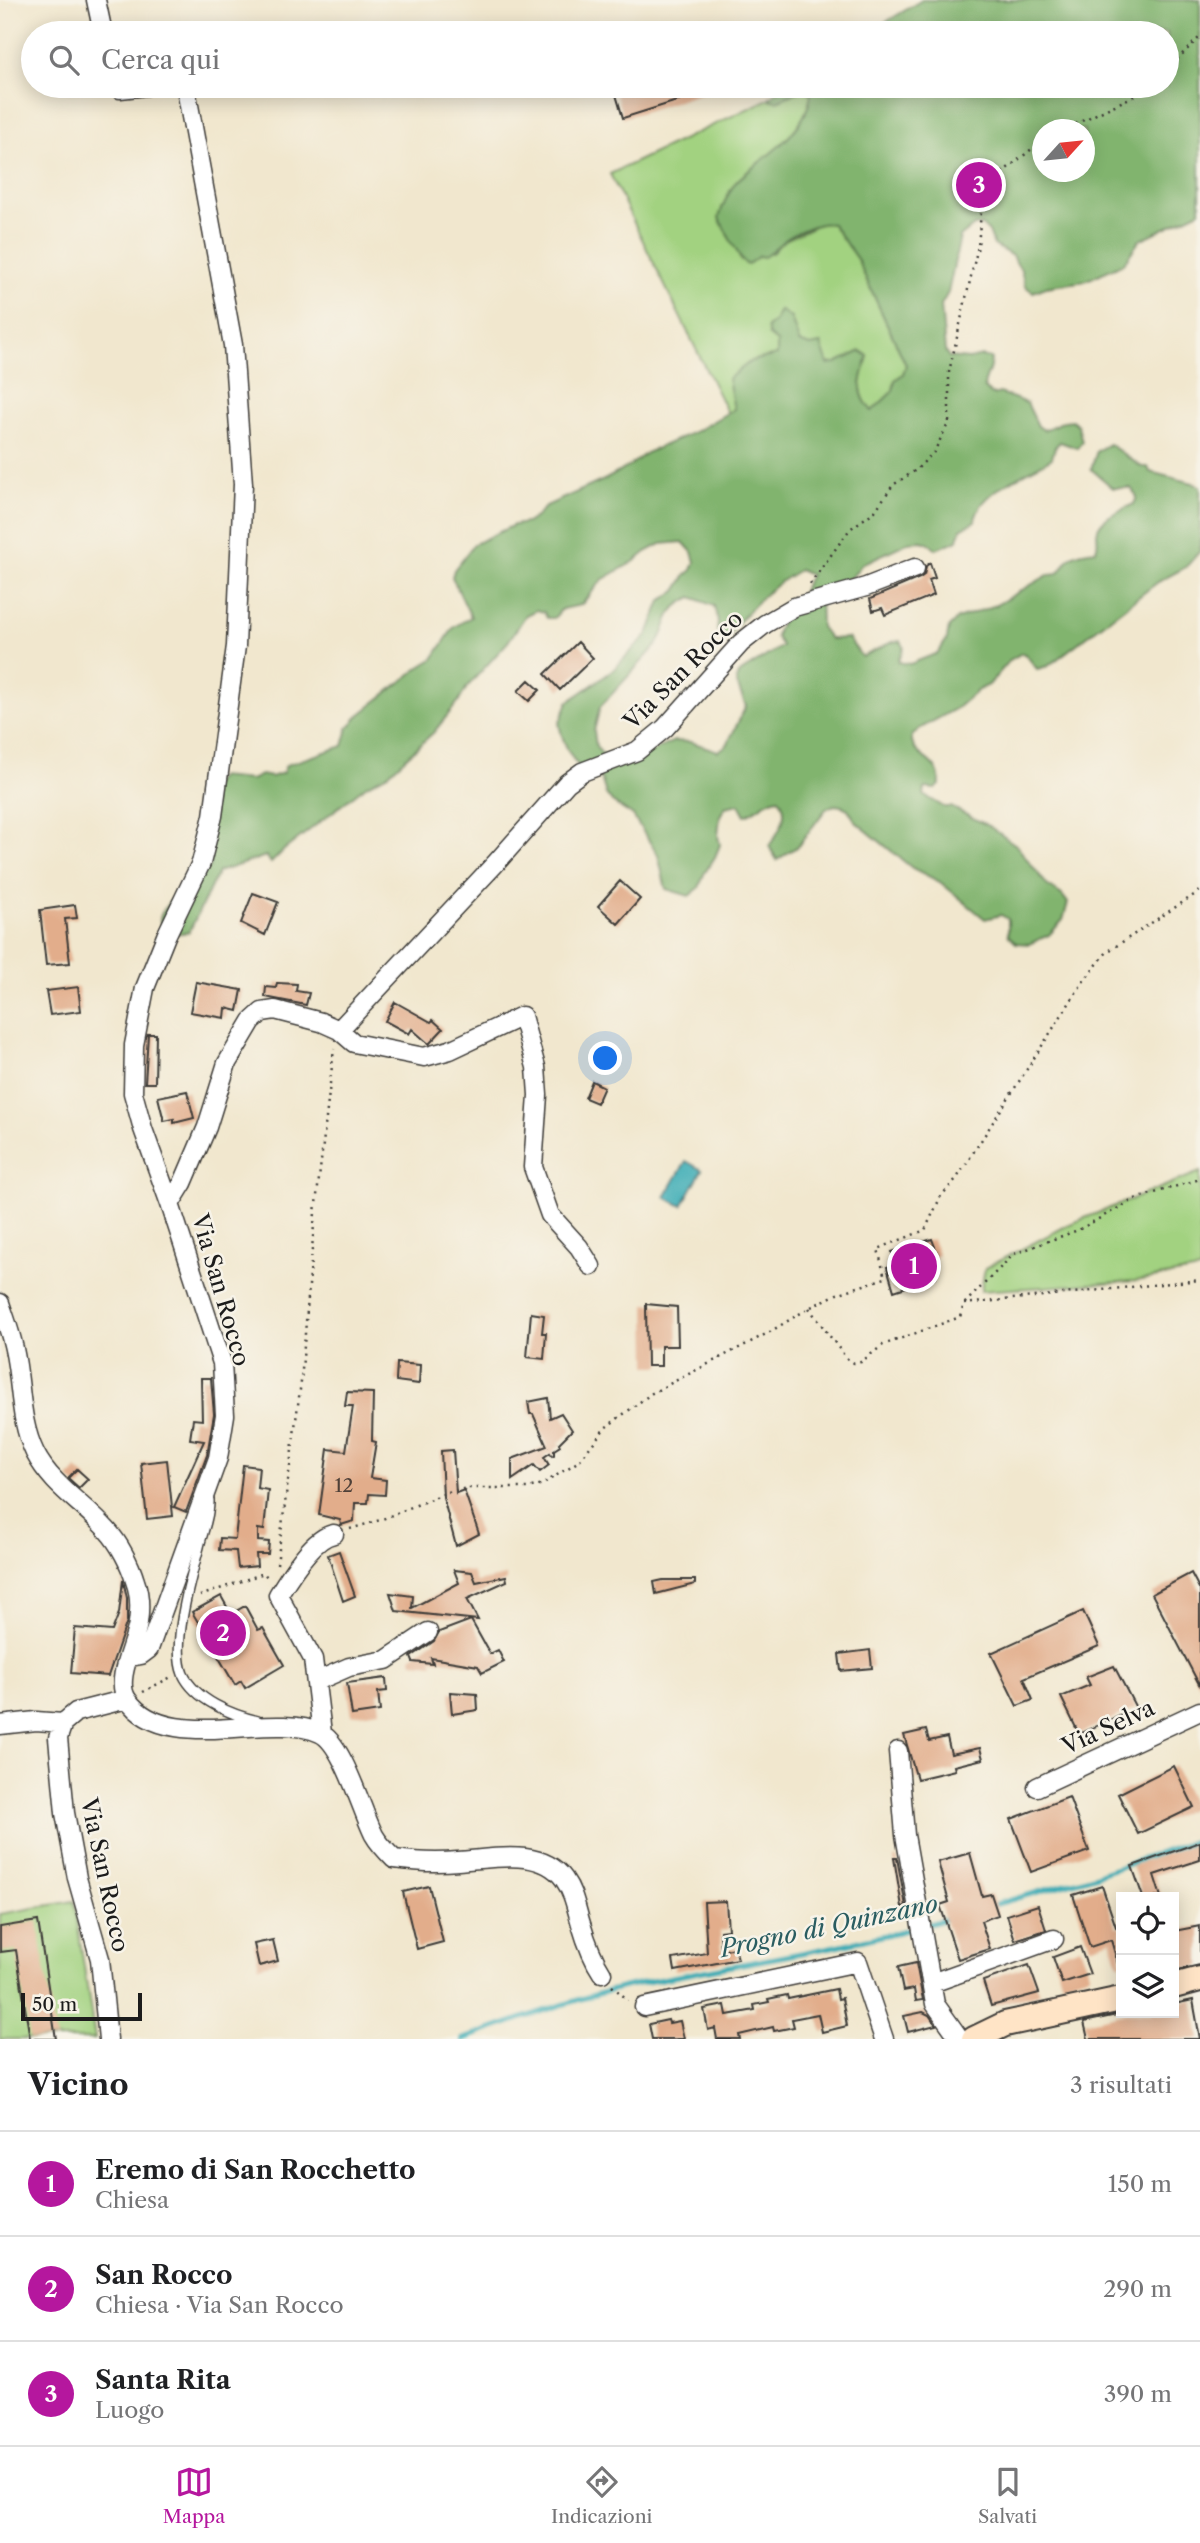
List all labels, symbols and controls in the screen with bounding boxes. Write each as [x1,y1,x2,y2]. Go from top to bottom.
search box [21,21,1179,98]
icon: search [45,41,83,79]
text: Cerca qui [101,44,220,76]
north arrow [1032,119,1095,182]
pin: 3 [956,159,1002,211]
street label: Via San Rocco [617,605,748,736]
your location [588,1041,622,1075]
street label: Via San Rocco [186,1210,256,1369]
pin: 1 [891,1240,937,1292]
house number: 12 [335,1474,354,1497]
pin: 2 [200,1607,246,1659]
street label: Via Selva [1056,1693,1159,1761]
street label: Via San Rocco [75,1794,135,1955]
water label: Progno di Quinzano [716,1889,940,1964]
map controls [1116,1892,1179,2018]
button: locate [1116,1892,1179,1955]
button: layers [1116,1955,1179,2018]
scale bar [21,1990,142,2022]
text: 50 m [32,1993,77,2016]
text: Vicino [28,2066,128,2103]
text: 3 risultati [1070,2071,1172,2099]
text: Eremo di San Rocchetto [95,2154,416,2186]
text: 1 [46,2170,56,2198]
text: 150 m [1108,2170,1172,2198]
text: Chiesa [95,2186,169,2214]
text: San Rocco [95,2259,232,2291]
text: 2 [44,2275,58,2303]
text: 290 m [1103,2275,1172,2303]
text: Chiesa · Via San Rocco [95,2291,344,2319]
text: Santa Rita [95,2364,231,2396]
text: 3 [45,2380,58,2408]
text: 390 m [1104,2380,1172,2408]
text: Luogo [95,2396,164,2424]
tab: Mappa [163,2463,225,2528]
tab: Indicazioni [551,2463,652,2528]
tab: Salvati [978,2463,1037,2528]

